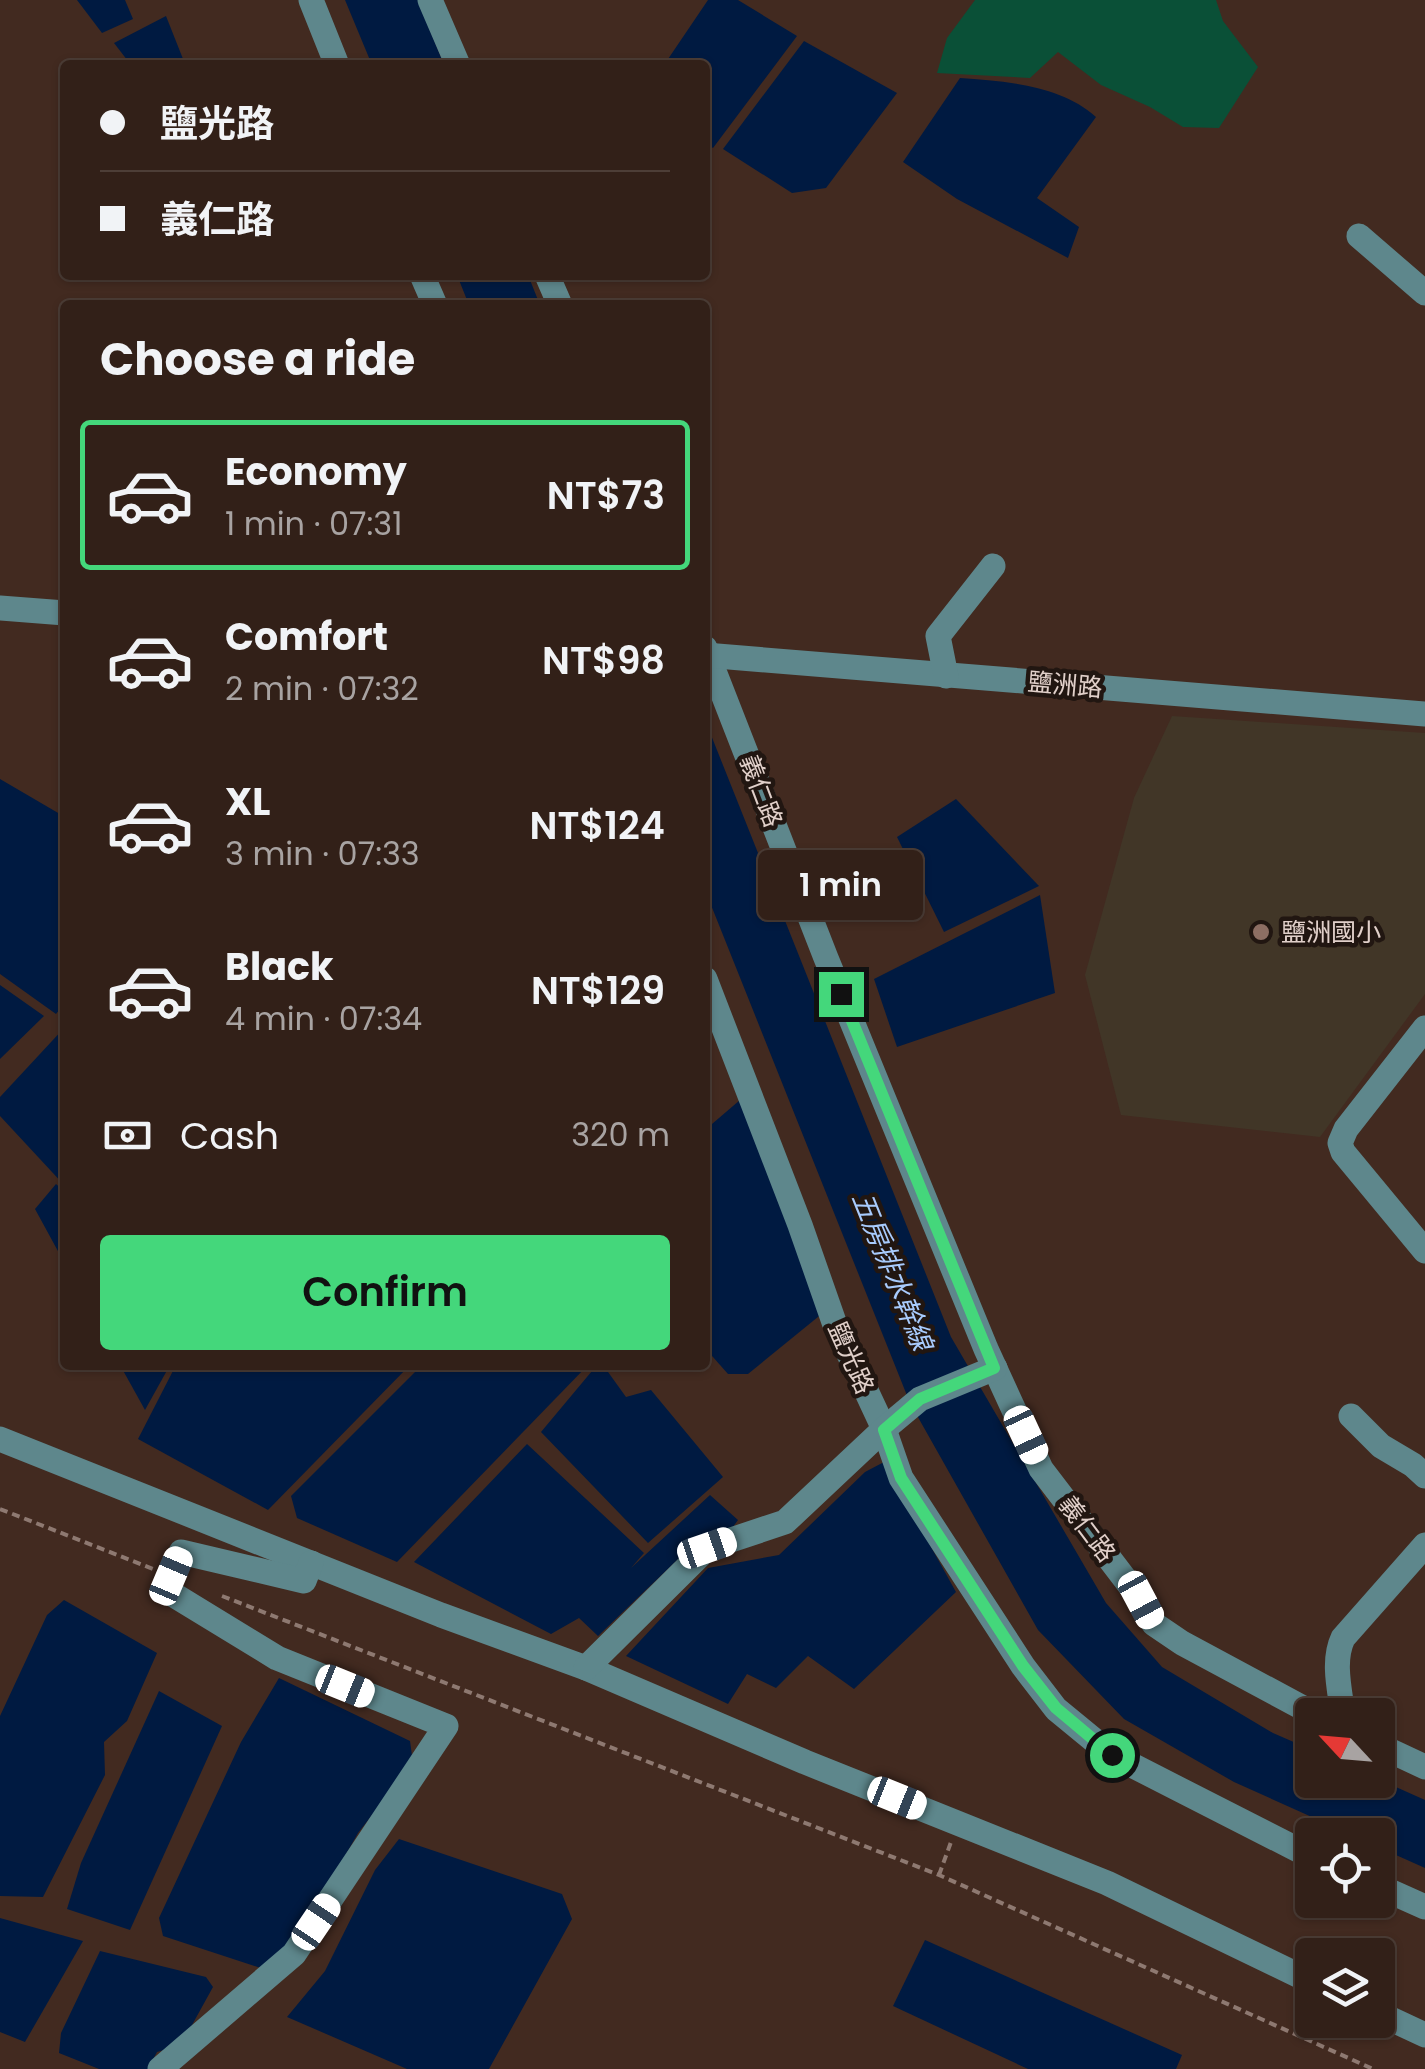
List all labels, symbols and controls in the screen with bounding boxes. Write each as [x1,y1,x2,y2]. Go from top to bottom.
text: 鹽光路 [160,97,274,150]
text: 義仁路 [160,193,274,246]
text: Choose a ride [100,328,415,391]
text: Economy [225,445,407,498]
icon: car [105,450,195,540]
text: NT$73 [547,469,665,522]
text: 1 min · 07:31 [225,501,402,546]
text: Comfort [225,610,388,663]
icon: car [105,615,195,705]
text: NT$98 [542,634,665,687]
street label: 鹽洲路 [1026,664,1104,706]
text: 2 min · 07:32 [225,666,419,711]
street label: 義仁路 [731,750,791,832]
text: XL [225,775,270,828]
icon: car [105,780,195,870]
text: NT$124 [530,799,665,852]
text: 3 min · 07:33 [225,831,420,876]
callout: 1 min [758,849,924,919]
text: 1 min [799,862,882,907]
place label: 鹽洲國小 [1281,915,1381,950]
marker: 鹽洲國小 [1250,921,1272,943]
text: Black [225,940,334,993]
icon: car [105,945,195,1035]
text: NT$129 [531,964,665,1017]
route end [819,972,864,1017]
text: 4 min · 07:34 [225,996,422,1041]
icon: cash [100,1108,155,1163]
text: Cash [180,1109,279,1162]
text: 320 m [571,1112,670,1157]
water label: 五房排水幹線 [842,1186,943,1359]
button: Confirm [100,1235,670,1350]
street label: 鹽光路 [820,1317,882,1399]
car [1000,1401,1052,1469]
street label: 義仁路 [1050,1489,1124,1569]
car [674,1524,740,1572]
car [145,1543,197,1609]
car [1114,1566,1168,1634]
car [312,1661,378,1711]
north arrow [1295,1698,1395,1798]
map controls [1295,1698,1395,2038]
route start [1090,1733,1135,1778]
car [864,1773,930,1823]
button: locate [1295,1818,1395,1918]
car [287,1889,345,1955]
button: layers [1295,1938,1395,2038]

